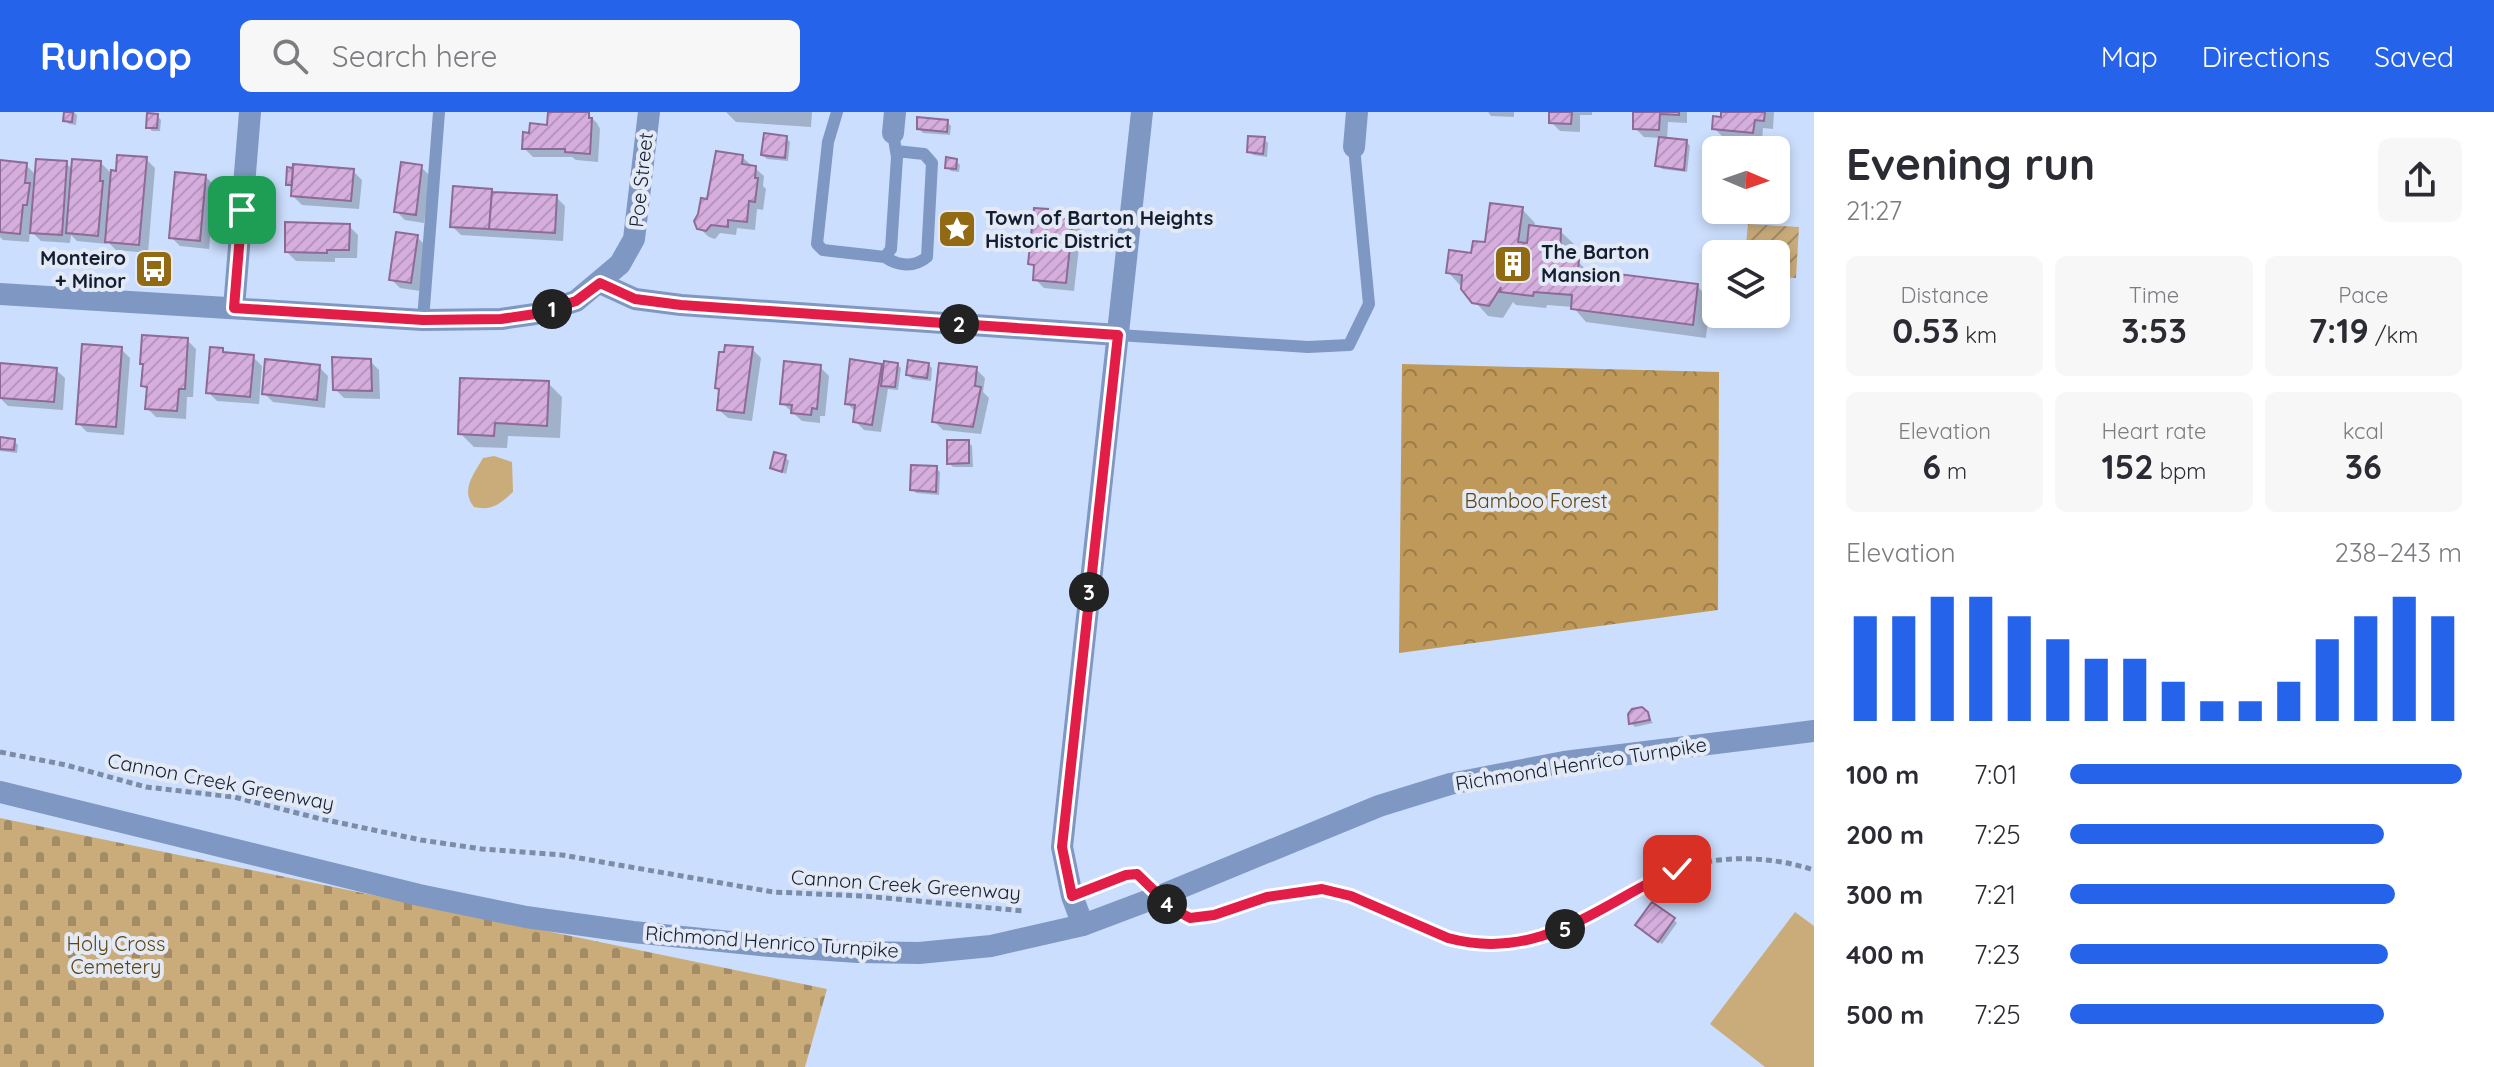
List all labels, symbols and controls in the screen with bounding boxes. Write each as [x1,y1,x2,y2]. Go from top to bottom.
search box [240,20,800,92]
text: Runloop [40,32,192,80]
icon: search [268,34,312,78]
text: Search here [332,37,497,75]
text: Map [2101,39,2158,74]
text: Directions [2202,39,2330,74]
text: Saved [2374,39,2454,74]
street label: Poe Street [623,131,658,229]
north arrow [1702,136,1790,224]
map controls [1702,136,1790,328]
text: Evening run [1846,136,2095,191]
button: share [2378,138,2462,222]
pin [208,176,276,244]
icon: arrive [220,188,264,232]
text: 21:27 [1846,194,1902,227]
place label: Town of Barton Heights Historic District [985,205,1213,253]
place icon: Town of Barton Heights Historic District [936,208,978,250]
place label: The Barton Mansion [1541,239,1649,287]
button: layers [1702,240,1790,328]
building icon: The Barton Mansion [1492,243,1534,285]
place label: Monteiro + Minor [40,245,126,293]
bus stop icon: Monteiro + Minor [133,248,175,290]
text: Distance [1901,281,1989,309]
text: Time [2129,281,2179,309]
text: Pace [2338,281,2388,309]
pin: 1 [532,289,572,329]
text: 1 [548,295,556,323]
pin: 2 [939,304,979,344]
text: 0.53 [1892,309,1959,352]
text: 3:53 [2121,309,2187,352]
text: 7:19 [2308,309,2369,352]
text: 2 [953,310,965,338]
text: km [1959,321,1997,349]
text: /km [2369,321,2418,349]
text: Elevation [1898,417,1991,445]
text: Heart rate [2102,417,2206,445]
text: kcal [2343,417,2384,445]
text: 6 [1922,445,1941,488]
text: 152 [2102,445,2154,488]
text: 36 [2345,445,2382,488]
text: m [1941,457,1967,485]
text: bpm [2154,457,2206,485]
park label: Bamboo Forest [1465,488,1608,513]
text: Elevation [1846,536,1956,569]
text: 238–243 m [2335,536,2462,569]
pin: 3 [1069,572,1109,612]
text: 3 [1083,578,1095,606]
street label: Richmond Henrico Turnpike [1453,731,1708,796]
street label: Cannon Creek Greenway [106,747,337,816]
text: 100 m [1846,758,1919,791]
text: 7:01 [1974,758,2017,791]
text: 200 m [1846,818,1924,851]
text: 7:25 [1974,818,2021,851]
pin [1643,835,1711,903]
icon: check [1655,847,1699,891]
street label: Cannon Creek Greenway [790,864,1022,905]
text: 300 m [1846,878,1923,911]
text: 7:21 [1974,878,2016,911]
pin: 4 [1147,884,1187,924]
text: 4 [1161,890,1173,918]
pin: 5 [1545,909,1585,949]
text: 5 [1559,915,1571,943]
street label: Richmond Henrico Turnpike [644,920,900,963]
park label: Holy Cross Cemetery [67,931,165,979]
text: 400 m [1846,938,1924,971]
text: 7:23 [1974,938,2020,971]
text: 500 m [1846,998,1924,1031]
text: 7:25 [1974,998,2021,1031]

